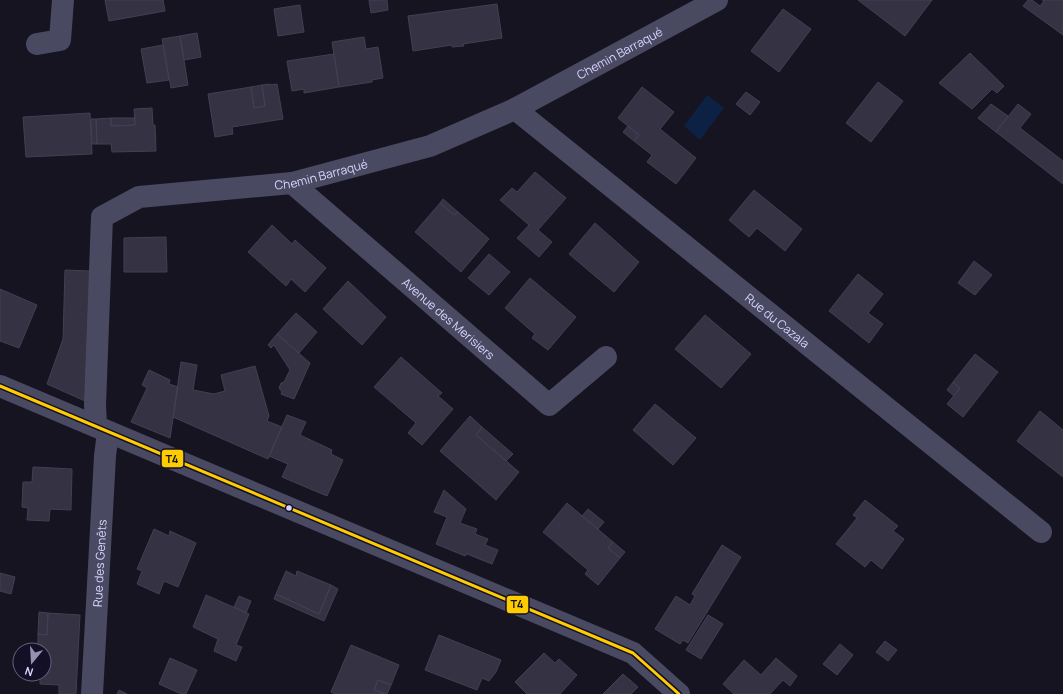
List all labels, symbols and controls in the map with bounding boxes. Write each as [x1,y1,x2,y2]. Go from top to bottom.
street label: Chemin Barraqué [573,23,665,83]
street label: Chemin Barraqué [274,155,369,193]
street label: Avenue des Merisiers [399,274,499,363]
street label: Rue du Cazala [742,289,813,351]
line badge: T4 [161,449,184,468]
text: T4 [165,451,179,466]
unlabelled marker [284,503,294,513]
street label: Rue des Genêts [88,519,110,607]
line badge: T4 [506,595,529,614]
text: T4 [510,596,524,611]
north arrow [12,642,52,682]
text: N [23,664,35,680]

